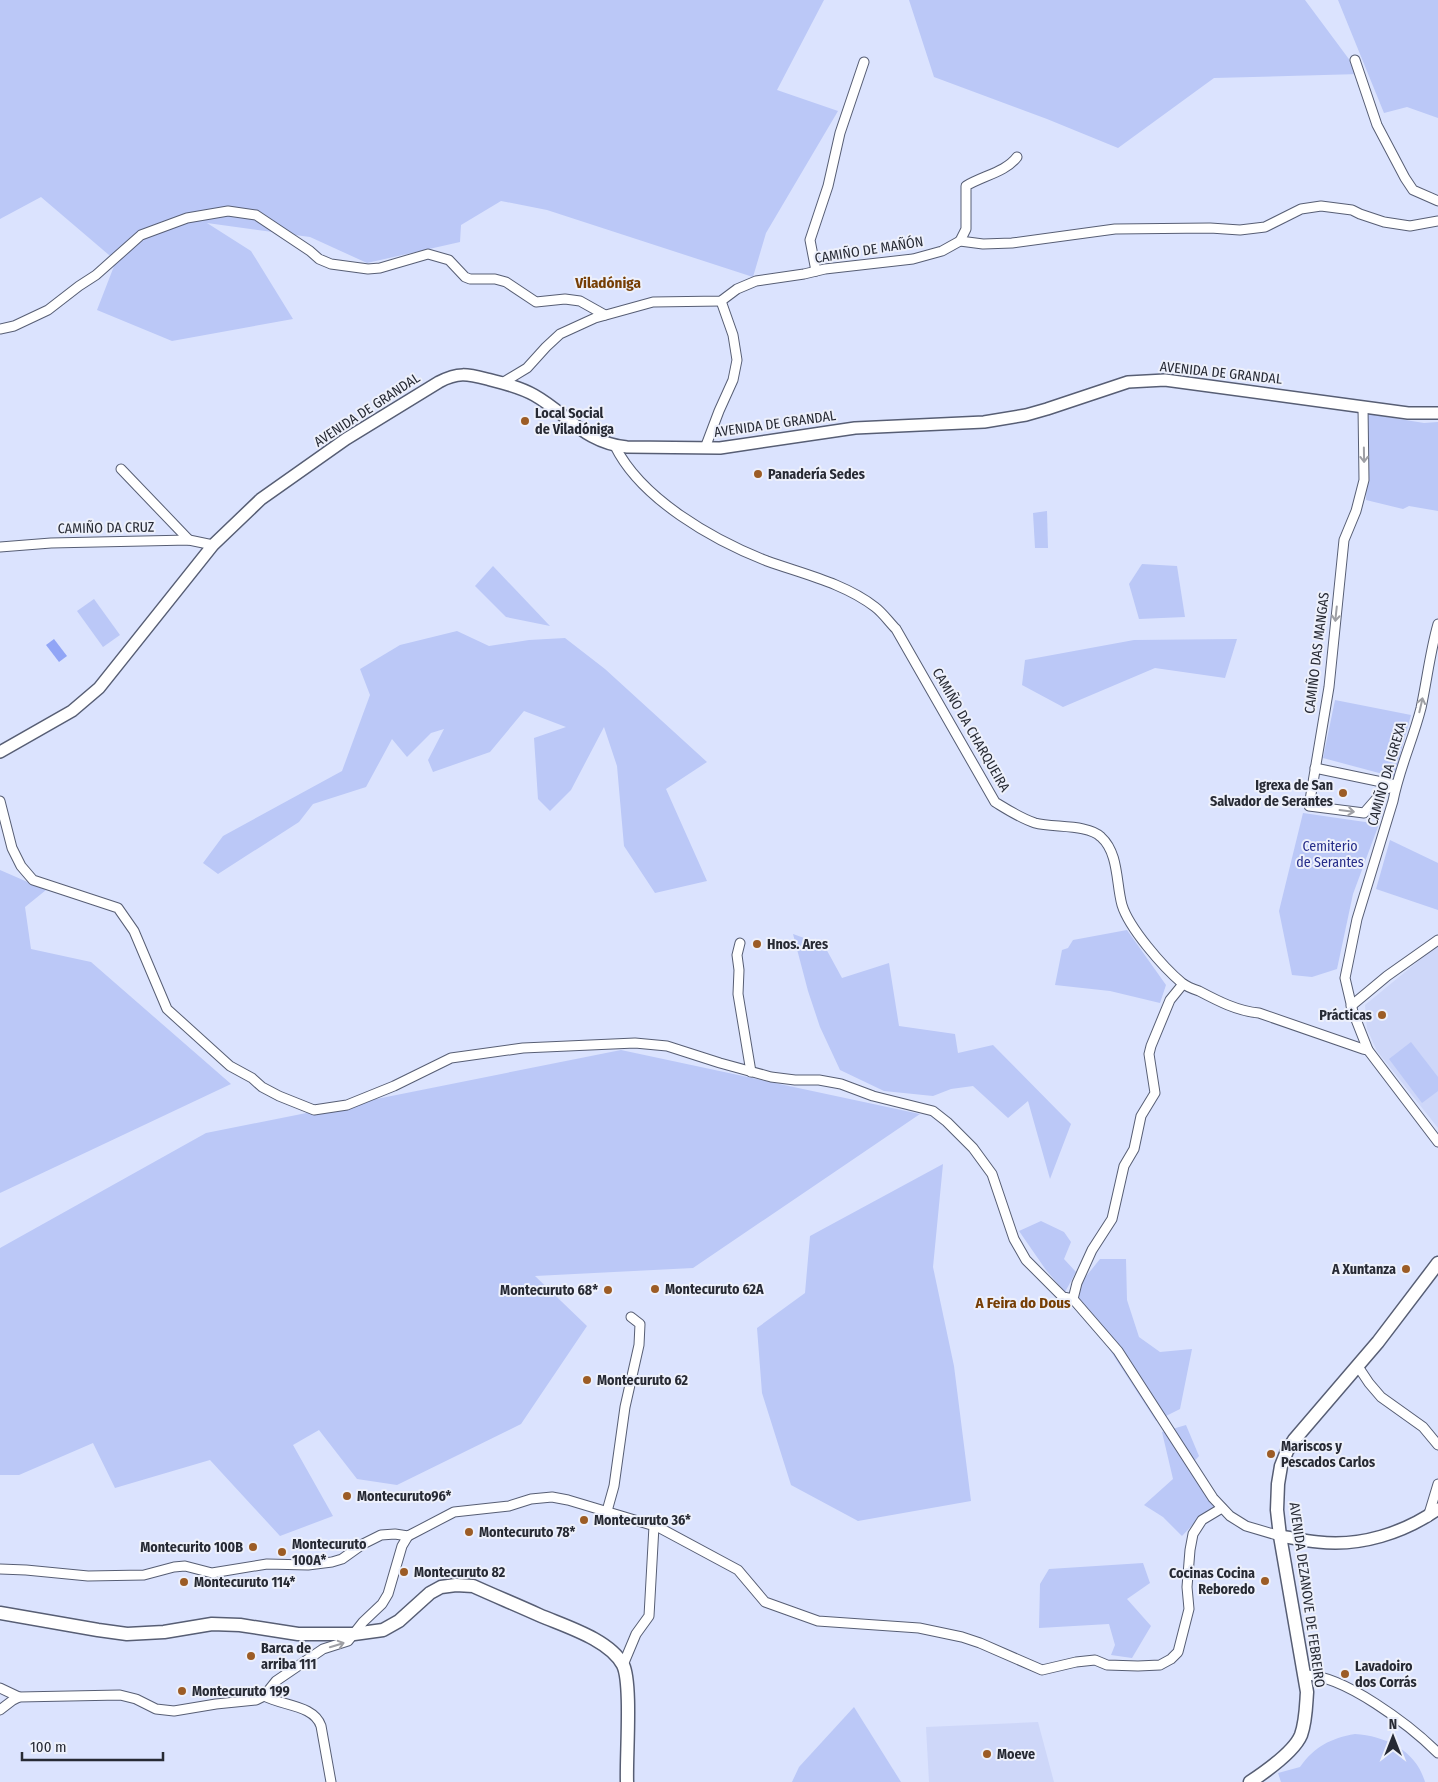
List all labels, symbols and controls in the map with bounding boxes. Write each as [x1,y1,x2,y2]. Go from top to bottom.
street label: CAMIÑO DE MAÑÓN [813,232,925,267]
district label: Viladóniga [574,274,641,292]
street label: AVENIDA DE GRANDAL [1159,358,1283,388]
street label: AVENIDA DE GRANDAL [311,369,423,451]
place label: Local Social de Viladóniga [535,405,614,438]
street label: AVENIDA DE GRANDAL [713,407,837,441]
marker: Local Social de Viladóniga [519,415,531,427]
one-way arrow [1359,447,1369,463]
place label: Panadería Sedes [768,466,865,483]
marker: Panadería Sedes [752,468,764,480]
street label: CAMIÑO DA CRUZ [58,519,155,537]
street label: CAMIÑO DAS MANGAS [1301,591,1333,715]
one-way arrow [1332,606,1341,622]
street label: CAMIÑO DA CHARQUEIRA [929,665,1014,795]
one-way arrow [1417,698,1426,714]
street label: CAMIÑO DA IGREXA [1364,719,1410,828]
place label: Igrexa de San Salvador de Serantes [1210,777,1333,810]
marker: Igrexa de San Salvador de Serantes [1337,787,1349,799]
one-way arrow [1339,806,1355,816]
park label: Cemiterio de Serantes [1296,838,1364,871]
place label: Hnos. Ares [767,936,828,953]
marker: Hnos. Ares [751,938,763,950]
place label: Prácticas [1319,1007,1372,1024]
marker: Prácticas [1376,1009,1388,1021]
place label: A Xuntanza [1331,1261,1396,1278]
marker: A Xuntanza [1400,1263,1412,1275]
place label: Montecuruto 62A [665,1281,764,1298]
place label: Montecuruto 68* [500,1282,598,1299]
marker: Montecuruto 62A [649,1283,661,1295]
marker: Montecuruto 68* [602,1284,614,1296]
district label: A Feira do Dous [974,1294,1071,1312]
place label: Montecuruto 62 [597,1372,689,1389]
marker: Montecuruto 62 [581,1374,593,1386]
place label: Mariscos y Pescados Carlos [1281,1438,1375,1471]
marker: Mariscos y Pescados Carlos [1265,1448,1277,1460]
place label: Montecuruto96* [357,1488,452,1505]
marker: Montecuruto96* [341,1490,353,1502]
street label: AVENIDA DEZANOVE DE FEBREIRO [1286,1501,1328,1689]
place label: Montecuruto 36* [594,1512,691,1529]
marker: Montecuruto 36* [578,1514,590,1526]
place label: Montecuruto 78* [479,1524,576,1541]
marker: Montecuruto 78* [463,1526,475,1538]
place label: Montecuruto 100A* [292,1536,367,1569]
place label: Montecurito 100B [140,1539,243,1556]
marker: Montecurito 100B [247,1541,259,1553]
marker: Montecuruto 100A* [276,1546,288,1558]
place label: Montecuruto 82 [414,1564,506,1581]
place label: Cocinas Cocina Reboredo [1169,1565,1256,1598]
marker: Montecuruto 82 [398,1566,410,1578]
place label: Montecuruto 114* [194,1574,296,1591]
marker: Cocinas Cocina Reboredo [1259,1575,1271,1587]
marker: Montecuruto 114* [178,1576,190,1588]
place label: Barca de arriba 111 [261,1640,316,1673]
one-way arrow [328,1640,344,1649]
marker: Barca de arriba 111 [245,1650,257,1662]
place label: Lavadoiro dos Corrás [1355,1658,1417,1691]
marker: Lavadoiro dos Corrás [1339,1668,1351,1680]
place label: Montecuruto 199 [192,1683,290,1700]
marker: Montecuruto 199 [176,1685,188,1697]
north arrow [1368,1712,1418,1762]
text: N [1389,1716,1397,1733]
scale bar [22,1730,164,1762]
text: 100 m [30,1738,67,1756]
place label: Moeve [997,1746,1035,1763]
marker: Moeve [981,1748,993,1760]

